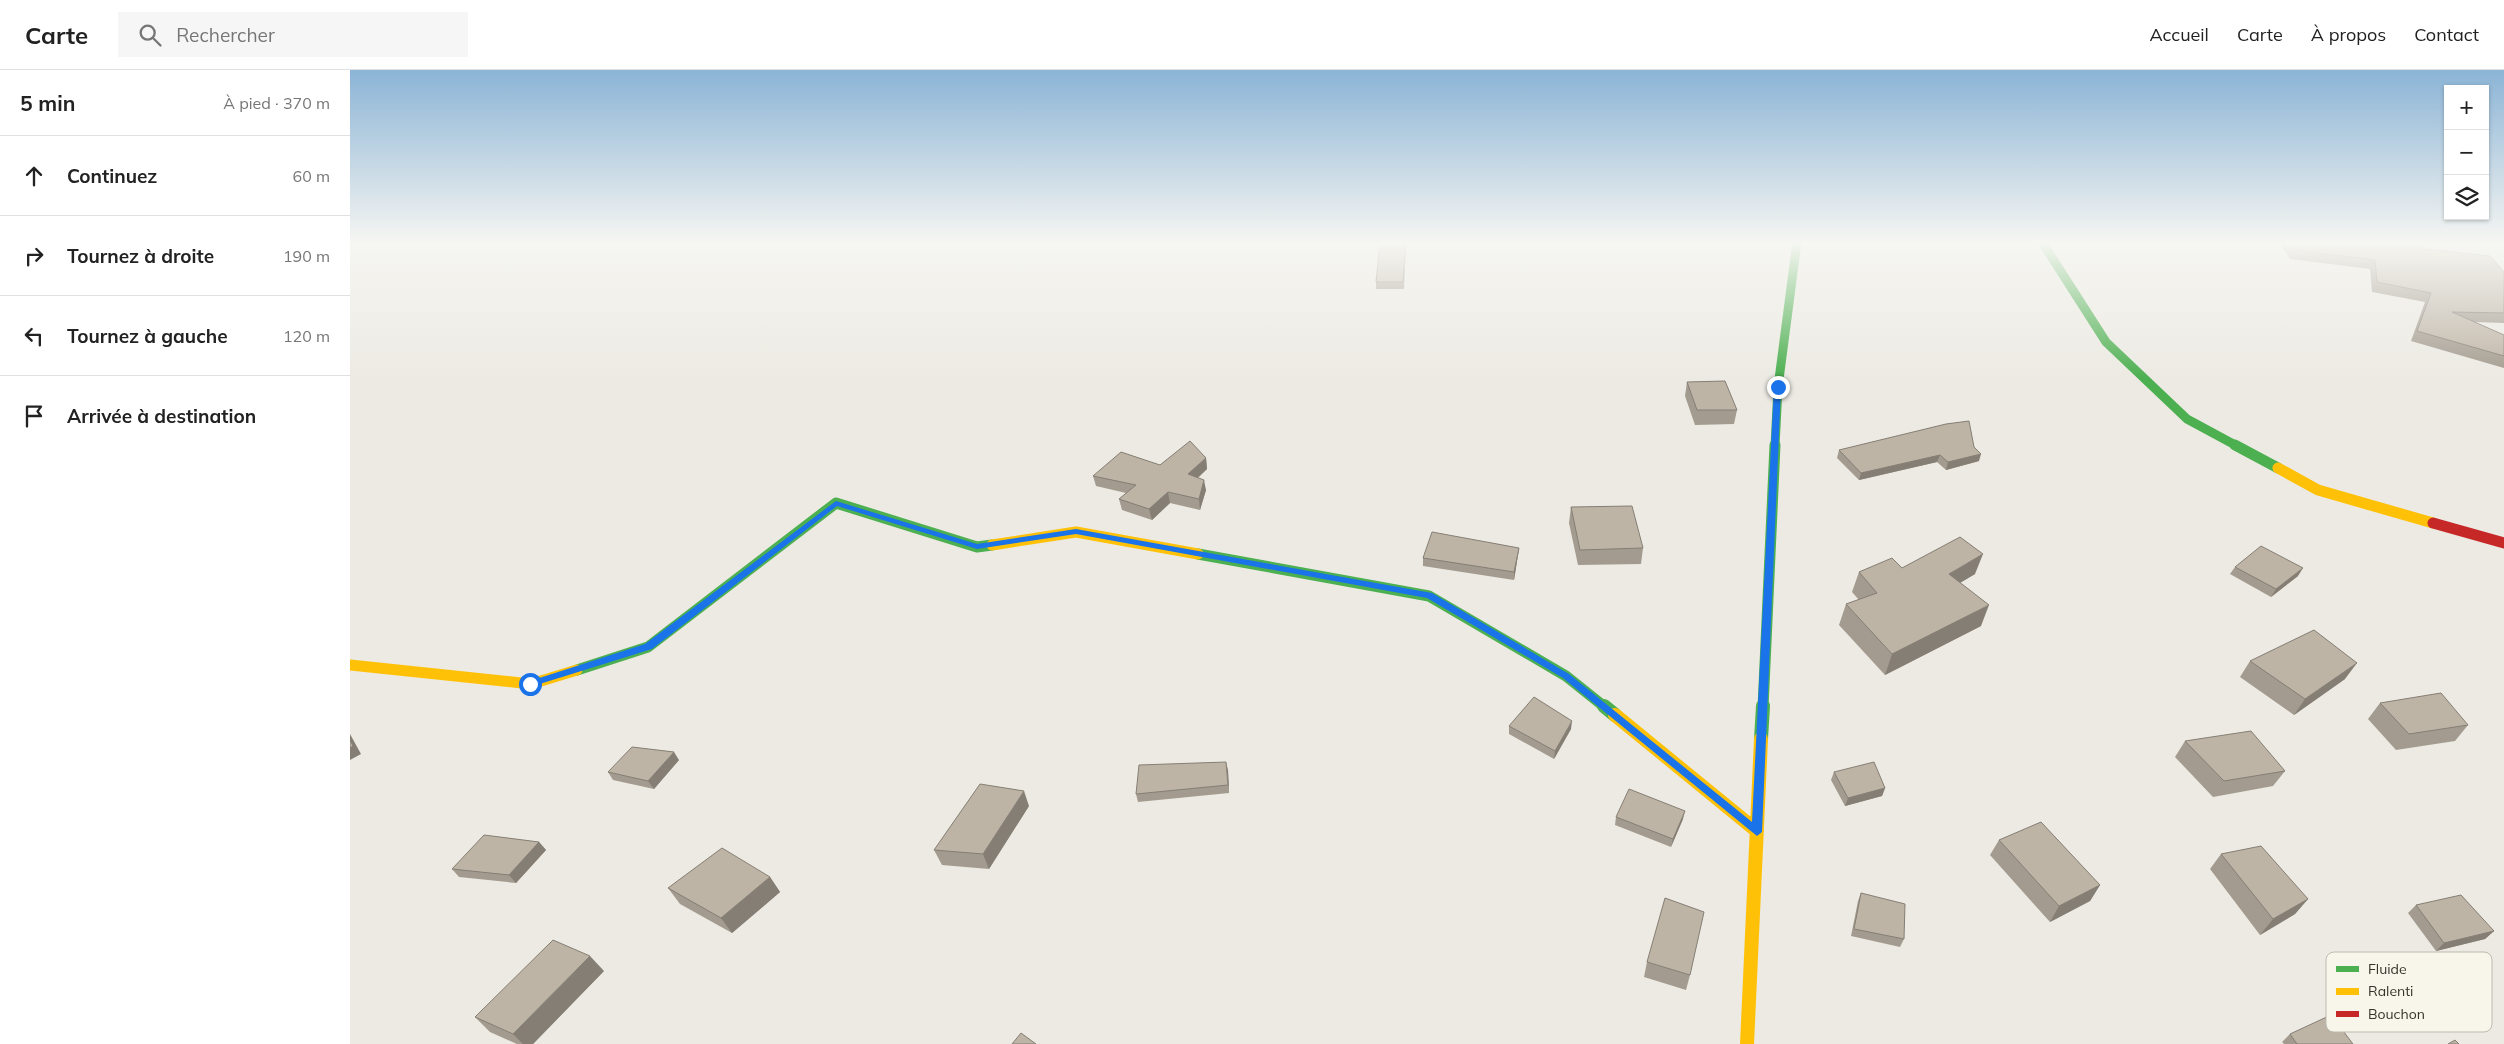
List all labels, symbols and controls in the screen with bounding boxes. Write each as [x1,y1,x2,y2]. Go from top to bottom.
search box [118,12,468,57]
text: Carte [25,20,88,50]
icon: search [136,21,164,49]
text: Rechercher [176,23,275,47]
text: Accueil [2149,23,2209,46]
text: Carte [2237,23,2283,46]
text: À propos [2311,23,2386,46]
text: Contact [2414,23,2479,46]
map controls [2444,85,2489,220]
button: + [2444,85,2489,130]
text: 5 min [20,90,75,116]
text: À pied · 370 m [223,93,330,113]
button: − [2444,130,2489,175]
icon: ahead [20,162,48,190]
text: Continuez [67,164,157,188]
text: 60 m [293,166,330,186]
button: layers [2444,175,2489,220]
icon: right [20,242,48,270]
text: Tournez à droite [67,244,214,268]
text: 190 m [283,246,330,266]
icon: left [20,322,48,350]
text: Tournez à gauche [67,324,228,348]
text: 120 m [283,326,330,346]
route end [1767,376,1790,399]
icon: arrive [20,402,48,430]
text: Arrivée à destination [67,404,256,428]
route start [519,673,542,696]
legend [2326,952,2492,1032]
text: Fluide [2368,960,2407,978]
text: Ralenti [2368,982,2413,1000]
text: Bouchon [2368,1005,2425,1023]

